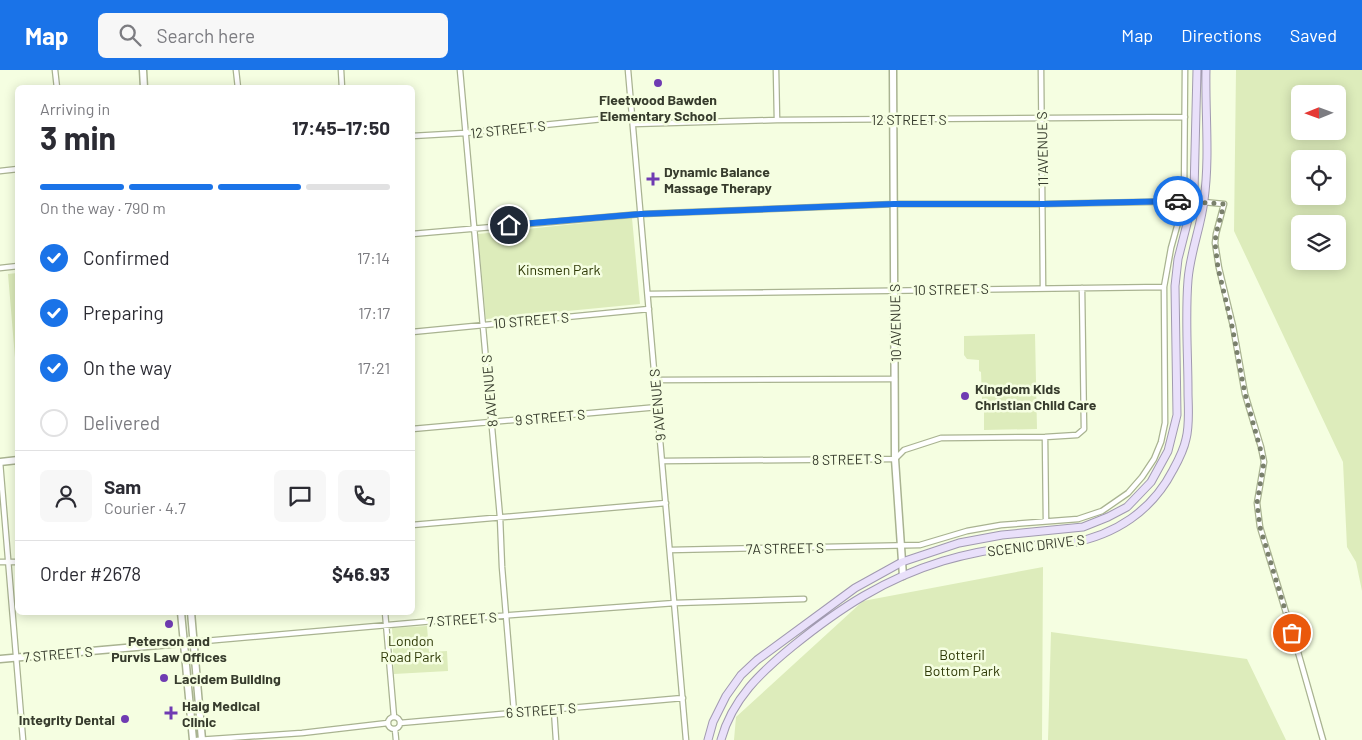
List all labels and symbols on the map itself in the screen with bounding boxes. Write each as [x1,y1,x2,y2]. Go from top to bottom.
marker: Fleetwood Bawden Elementary School [652,77,664,89]
north arrow [1291,85,1346,140]
place label: Fleetwood Bawden Elementary School [599,91,717,124]
street label: 12 STREET S [871,111,947,128]
street label: 11 AVENUE S [1033,111,1051,187]
street label: 12 STREET S [470,117,546,141]
place label: Dynamic Balance Massage Therapy [664,163,772,196]
marker: Dynamic Balance Massage Therapy [646,172,660,186]
courier [1153,176,1203,226]
pin [488,204,530,246]
park label: Kinsmen Park [517,261,601,278]
street label: 10 STREET S [913,280,989,298]
street label: 10 AVENUE S [886,284,904,362]
street label: 10 STREET S [492,308,570,332]
street label: 8 AVENUE S [477,354,501,428]
street label: 9 AVENUE S [645,368,669,442]
place label: Kingdom Kids Christian Child Care [975,380,1097,413]
marker: Kingdom Kids Christian Child Care [959,390,971,402]
street label: 9 STREET S [514,405,586,429]
street label: 8 STREET S [812,450,882,468]
street label: SCENIC DRIVE S [986,531,1086,559]
street label: 7A STREET S [746,539,824,557]
street label: 7 STREET S [427,608,497,630]
pin [1271,612,1313,654]
marker: Peterson and Purvis Law Offices [163,618,175,630]
place label: Peterson and Purvis Law Offices [111,632,227,665]
park label: London Road Park [380,632,442,665]
street label: 7 STREET S [23,642,93,666]
park label: Botteril Bottom Park [924,646,1000,679]
place label: Lacidem Building [174,670,281,687]
marker: Lacidem Building [158,672,170,684]
place label: Haig Medical Clinic [182,697,260,730]
street label: 6 STREET S [505,699,577,721]
marker: Haig Medical Clinic [164,706,178,720]
place label: Integrity Dental [19,711,115,728]
marker: Integrity Dental [119,713,131,725]

